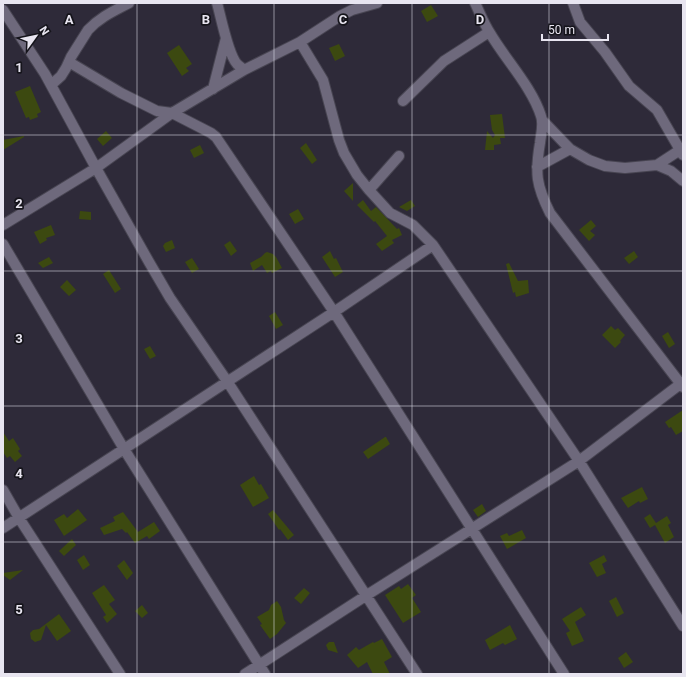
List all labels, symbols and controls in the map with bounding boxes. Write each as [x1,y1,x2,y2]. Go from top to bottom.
text: A [65,12,74,27]
text: B [202,12,210,27]
text: C [339,12,348,27]
text: D [476,12,484,27]
north arrow [16,16,56,56]
scale bar [542,16,608,42]
text: 50 m [548,23,575,37]
text: N [36,24,52,38]
text: 1 [15,60,23,75]
text: 2 [15,196,23,211]
text: 3 [15,331,23,346]
text: 4 [15,466,23,481]
text: 5 [15,602,23,617]

